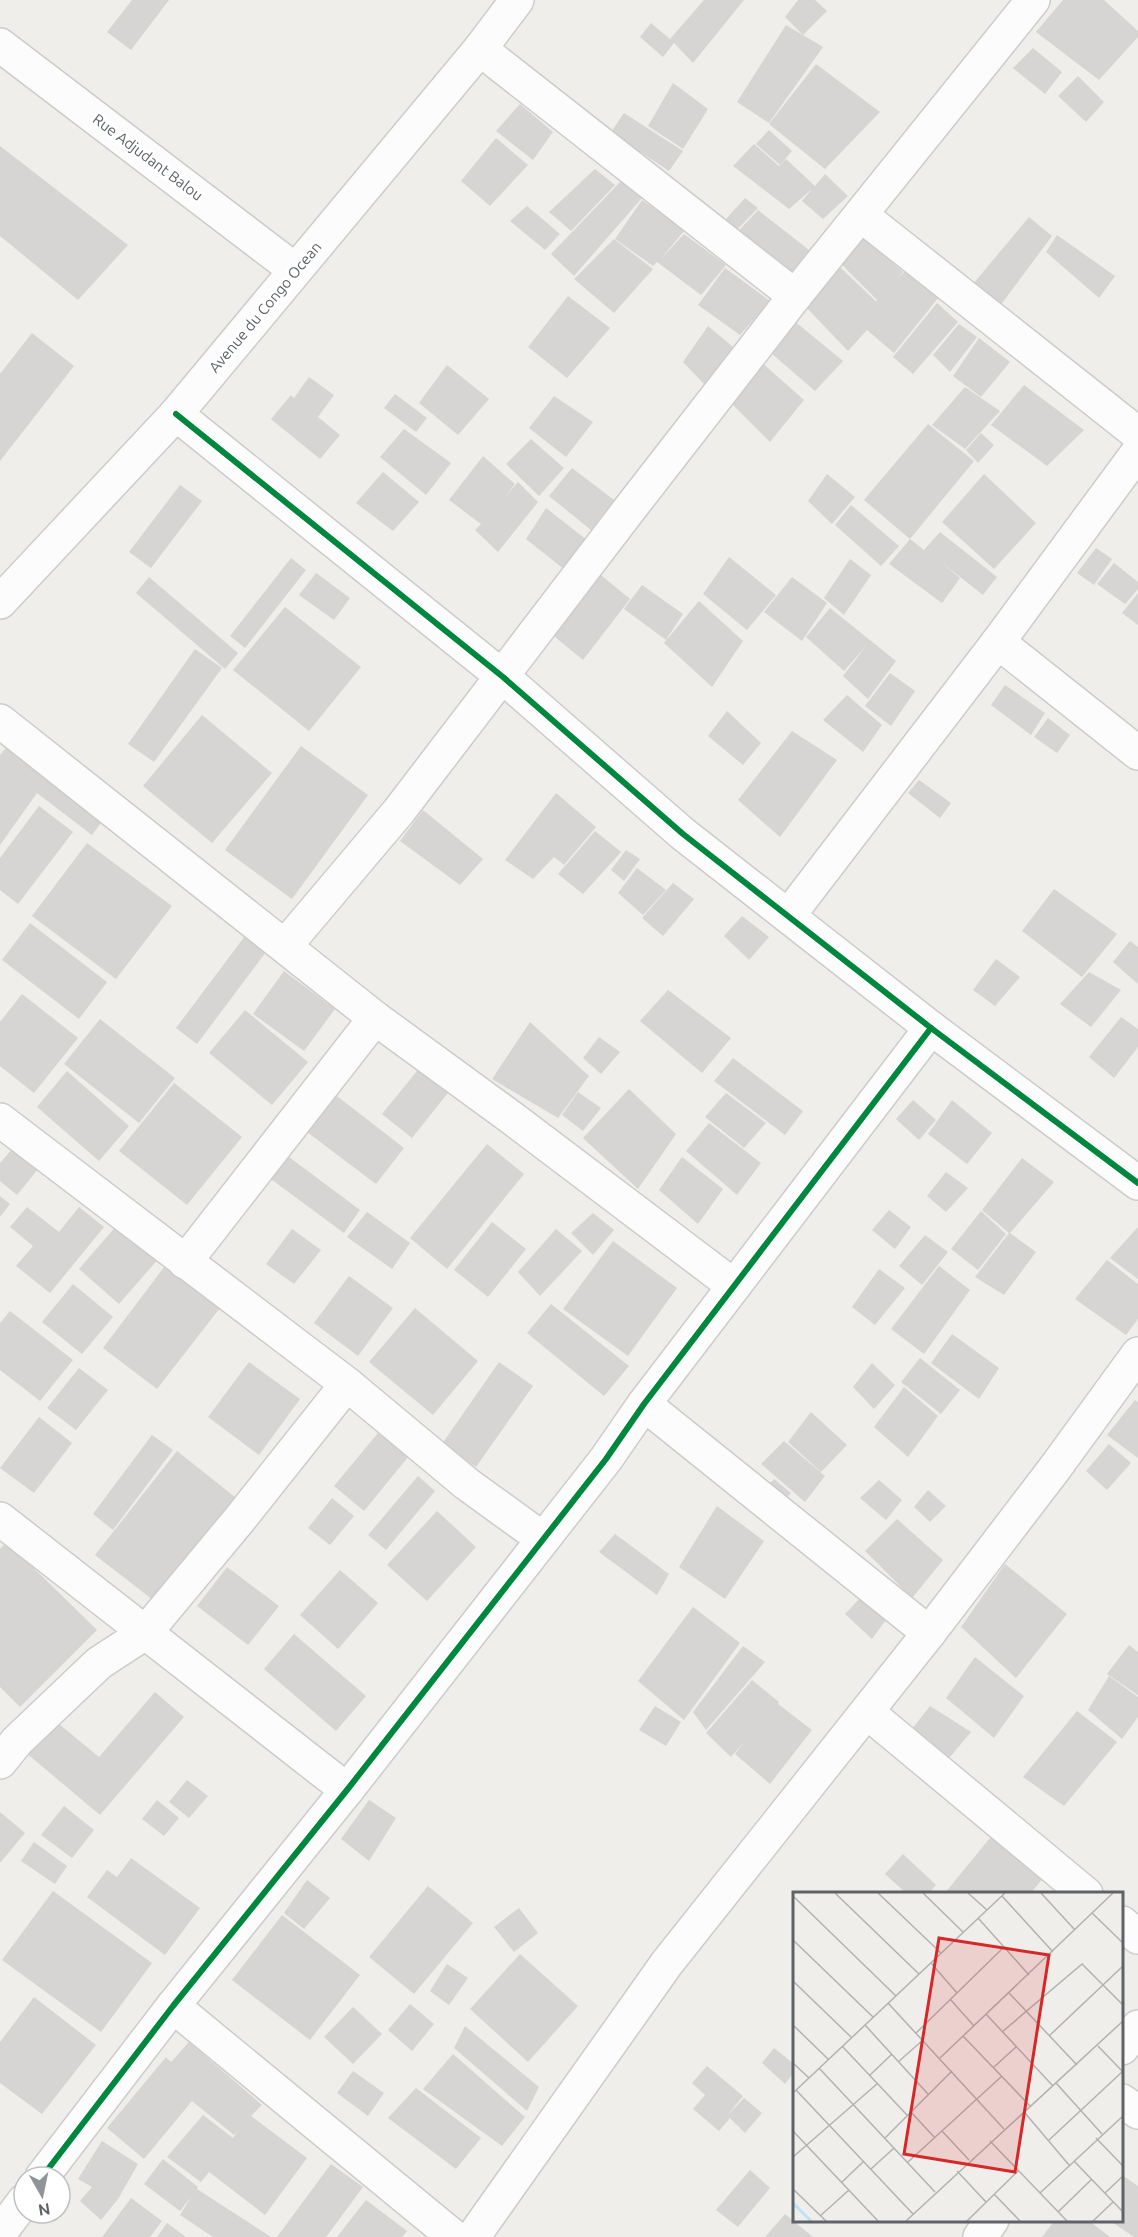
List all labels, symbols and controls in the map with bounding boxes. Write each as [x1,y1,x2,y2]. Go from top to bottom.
street label: Rue Adjudant Balou [90,110,206,204]
street label: Avenue du Congo Ocean [205,238,325,376]
inset map [793,1892,1123,2222]
north arrow [12,2165,72,2225]
text: N [37,2200,52,2220]

